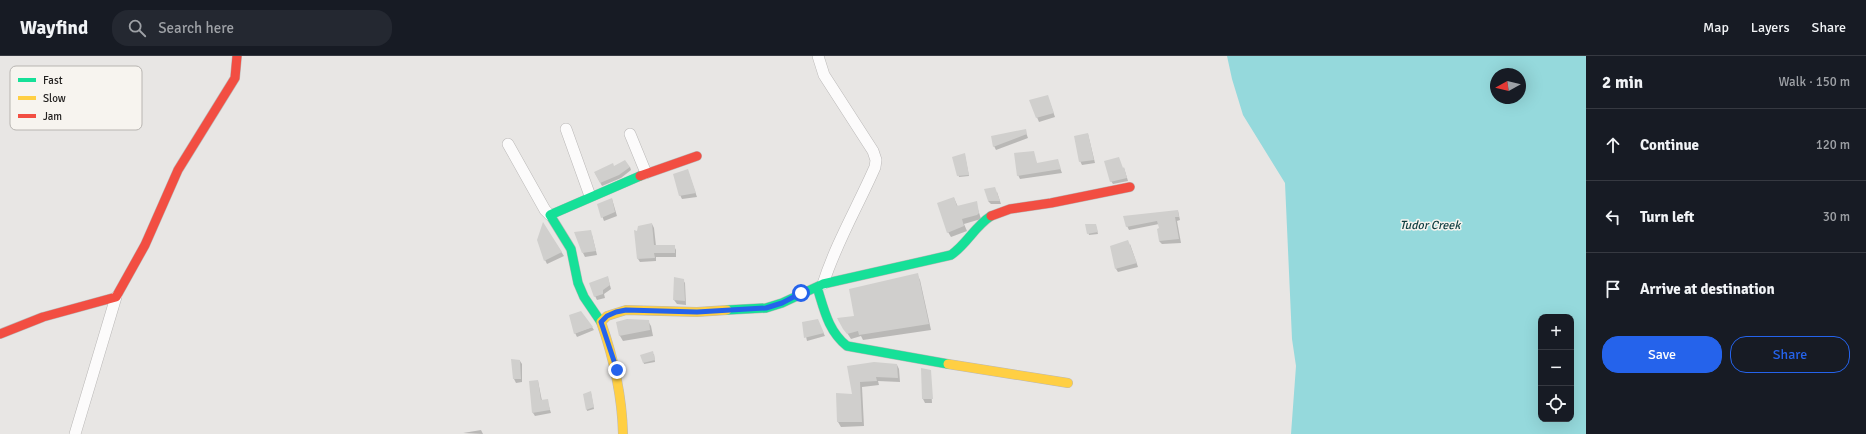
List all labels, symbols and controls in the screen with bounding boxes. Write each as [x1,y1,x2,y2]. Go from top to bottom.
search box [112,10,392,46]
text: Wayfind [20,16,88,40]
icon: search [126,17,148,39]
text: Search here [158,19,234,37]
text: Map [1703,19,1729,36]
text: Layers [1751,19,1790,36]
text: Share [1812,19,1846,36]
legend [10,66,142,130]
north arrow [1490,68,1526,104]
text: 2 min [1602,72,1643,93]
text: Fast [43,74,63,87]
text: Walk · 150 m [1779,74,1850,90]
text: Slow [43,92,66,105]
text: Jam [43,110,62,123]
icon: ahead [1602,134,1624,156]
text: Continue [1640,136,1699,154]
text: 120 m [1816,137,1850,153]
icon: left [1602,206,1624,228]
text: Turn left [1640,208,1694,226]
text: 30 m [1823,209,1850,225]
water label: Tudor Creek [1400,218,1461,233]
icon: arrive [1602,278,1624,300]
text: Arrive at destination [1640,280,1775,298]
route start [792,284,810,302]
map controls [1538,314,1574,422]
button: + [1538,314,1574,350]
button: Save [1602,336,1722,373]
button: Share [1730,336,1850,373]
button: − [1538,350,1574,386]
route end [608,361,626,379]
button: locate [1538,386,1574,422]

